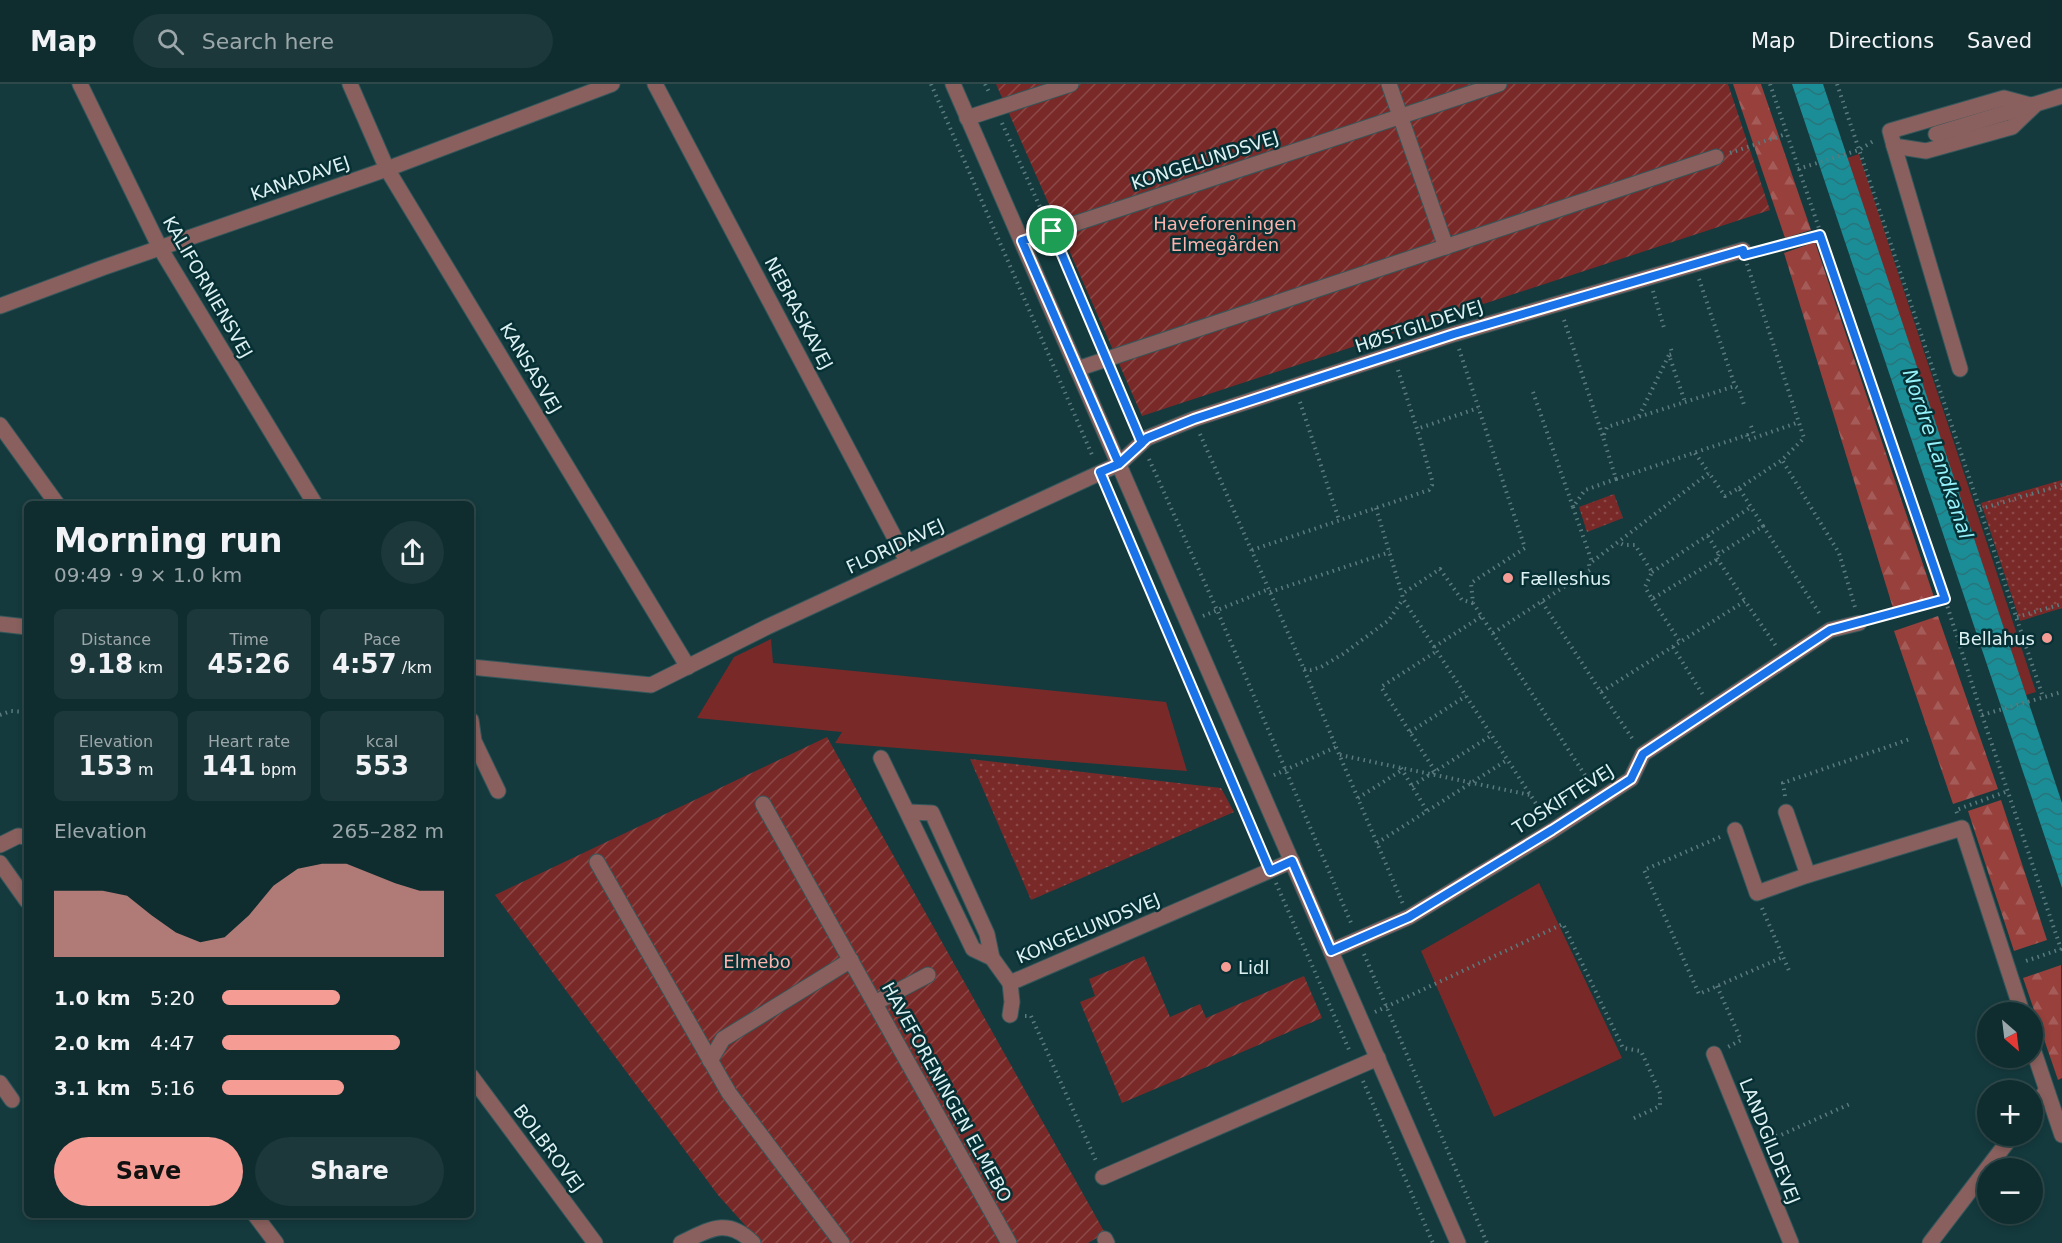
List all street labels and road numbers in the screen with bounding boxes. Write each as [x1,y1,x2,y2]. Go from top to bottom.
street label: KONGELUNDSVEJ [1129,126,1281,194]
street label: KANADAVEJ [248,151,352,205]
street label: KALIFORNIENSVEJ [159,212,257,362]
street label: NEBRASKAVEJ [761,253,837,373]
street label: HØSTGILDEVEJ [1352,295,1486,357]
street label: KANSASVEJ [496,319,566,417]
street label: FLORIDAVEJ [843,514,947,578]
street label: TOSKIFTEVEJ [1508,760,1617,839]
street label: KONGELUNDSVEJ [1013,888,1163,968]
street label: HAVEFORENINGEN ELMEBO [878,978,1016,1206]
street label: LANDGILDEVEJ [1735,1075,1805,1207]
street label: BOLBROVEJ [509,1100,589,1196]

